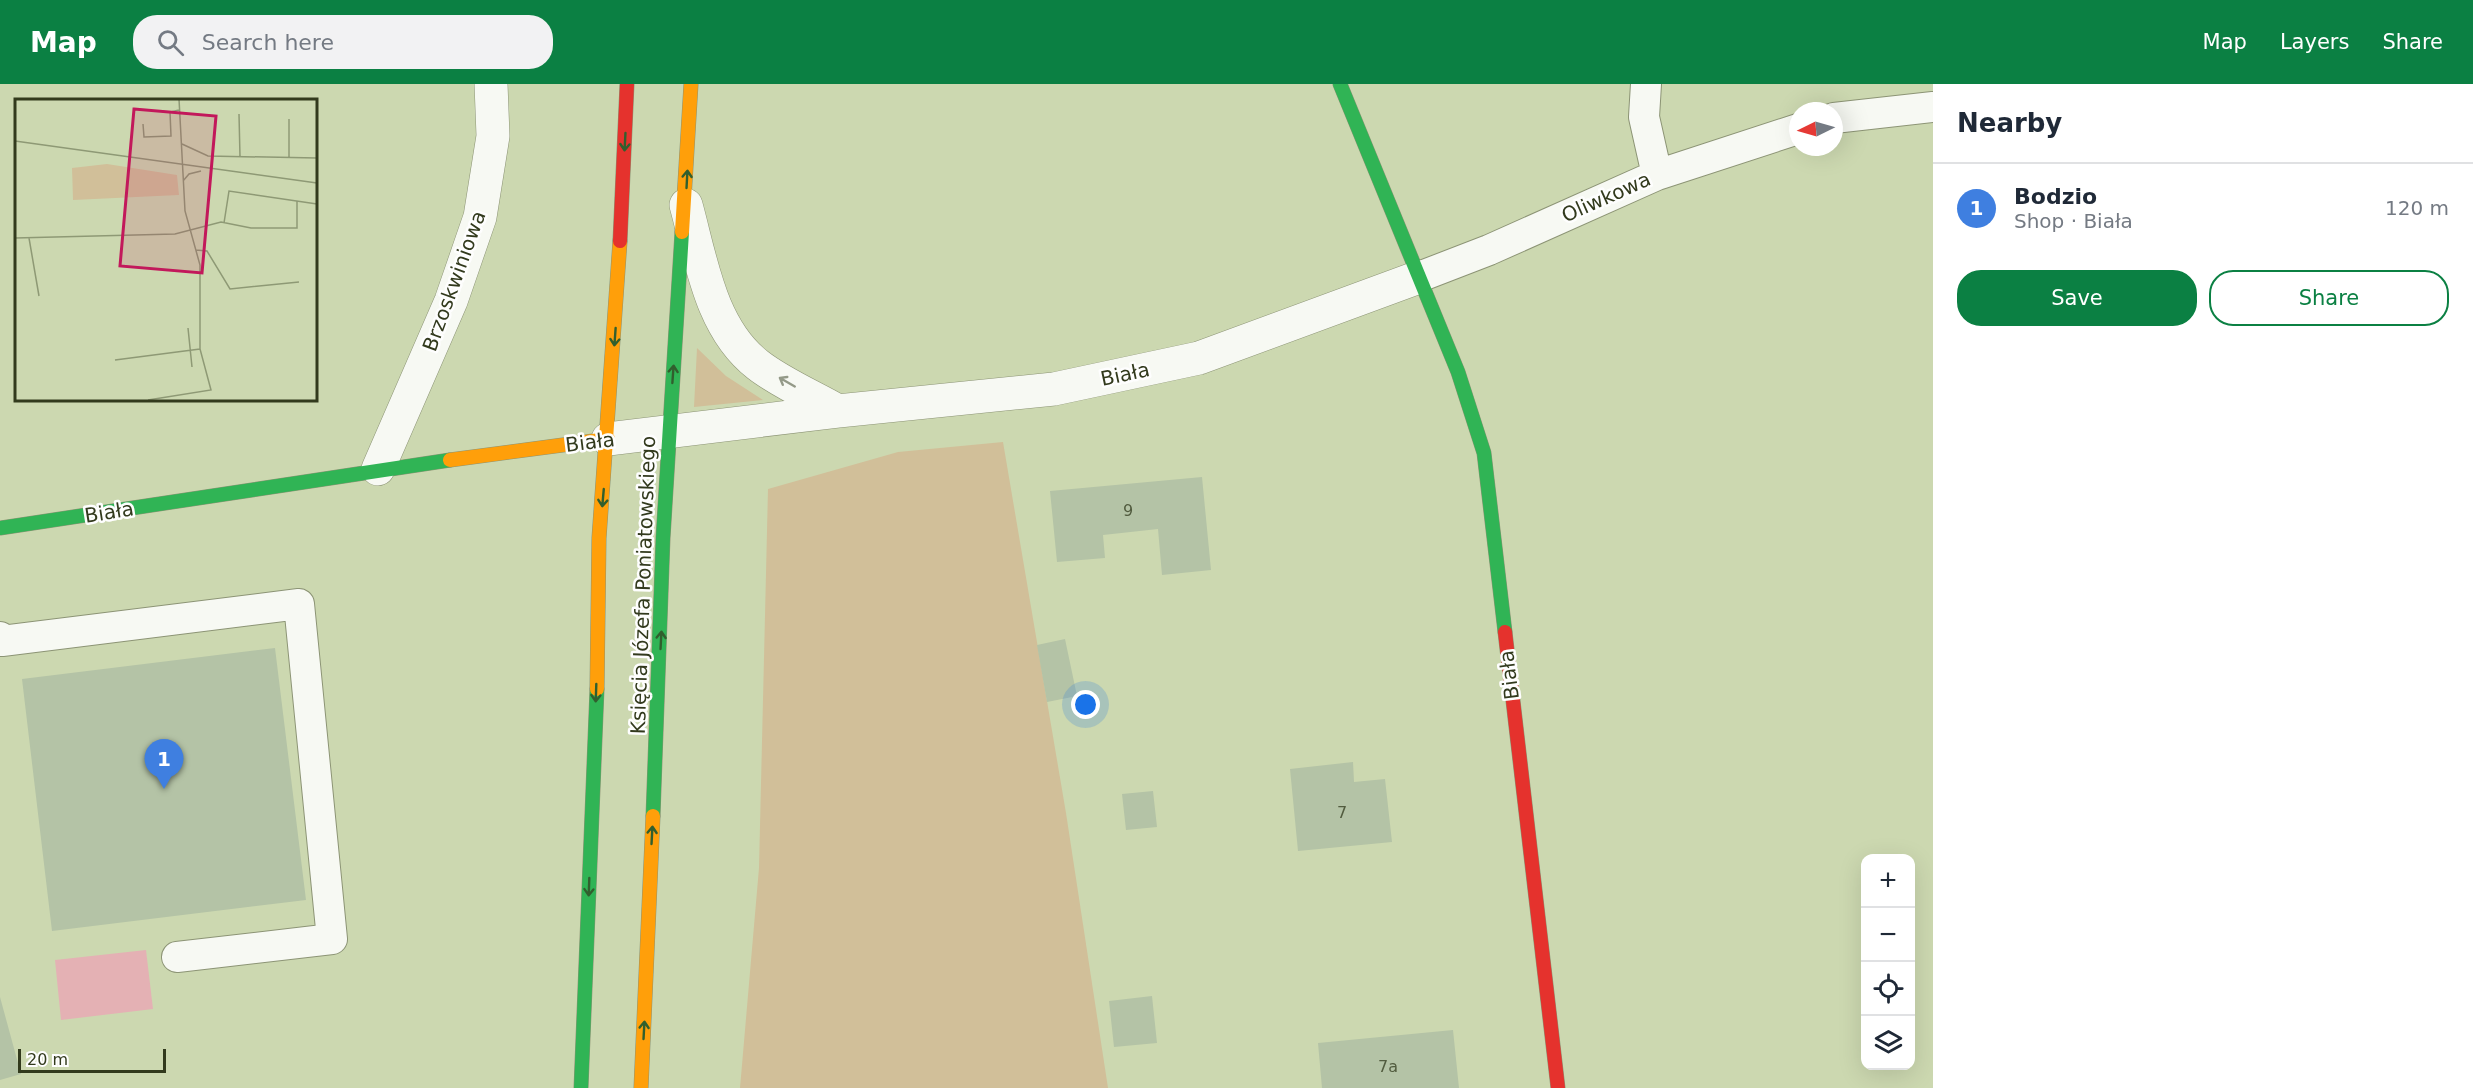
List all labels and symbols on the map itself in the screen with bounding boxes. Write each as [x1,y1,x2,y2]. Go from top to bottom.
inset map [15,99,316,400]
north arrow [1789,102,1843,156]
one-way arrow [619,132,630,152]
street label: Oliwkowa [1558,167,1654,227]
one-way arrow [681,170,692,190]
street label: Brzoskwiniowa [417,208,491,354]
one-way arrow [609,327,620,347]
street label: Biała [1098,357,1152,391]
one-way arrow [668,364,679,384]
one-way arrow [779,375,796,387]
street label: Biała [564,427,616,457]
street label: Księcia Józefa Poniatowskiego [626,435,660,735]
one-way arrow [597,487,608,507]
street label: Biała [83,496,135,528]
house number: 9 [1123,501,1133,520]
one-way arrow [655,630,667,650]
street label: Biała [1494,649,1524,701]
one-way arrow [591,682,602,702]
your location [1071,690,1100,719]
pin: 1 [144,740,184,789]
house number: 7 [1337,803,1347,822]
one-way arrow [647,825,658,845]
one-way arrow [583,877,594,897]
one-way arrow [638,1020,649,1040]
scale bar [18,1046,166,1074]
house number: 7a [1378,1057,1398,1076]

